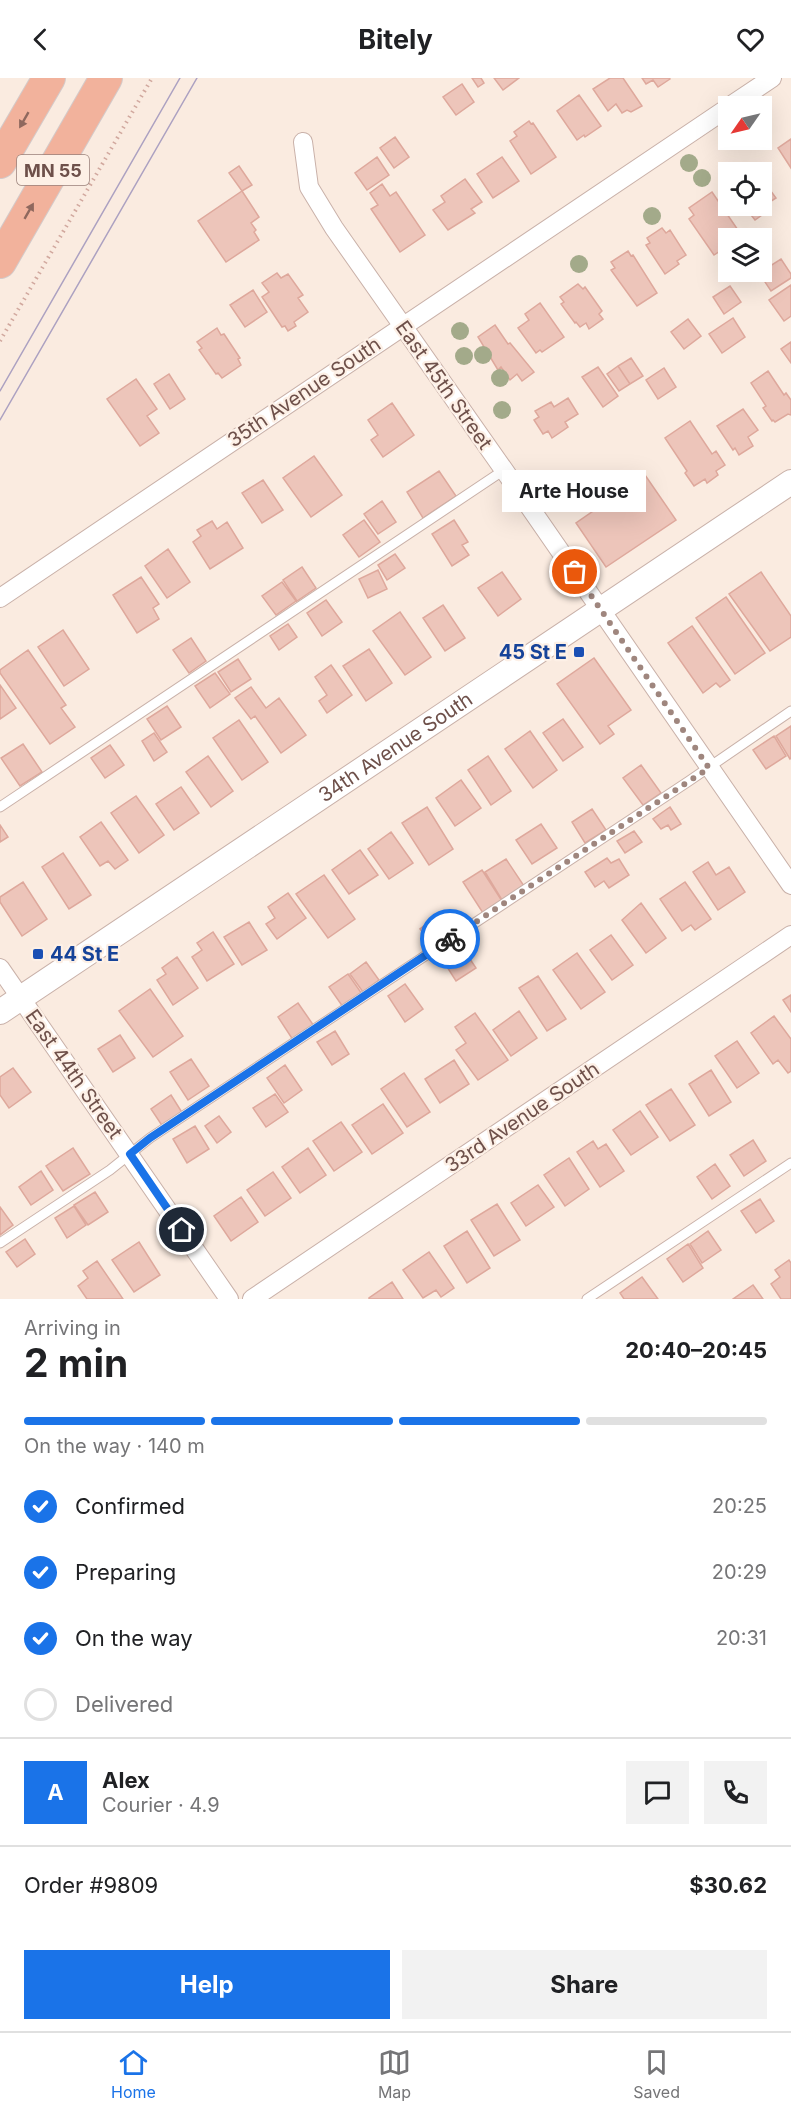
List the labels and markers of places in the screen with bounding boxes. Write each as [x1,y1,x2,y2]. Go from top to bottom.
callout: Arte House [503,470,647,512]
pin [549,546,600,597]
place label: 45 St E [499,640,567,664]
marker: 45 St E [572,645,586,659]
place label: 44 St E [50,942,119,966]
marker: 44 St E [31,947,45,961]
pin [156,1204,207,1255]

